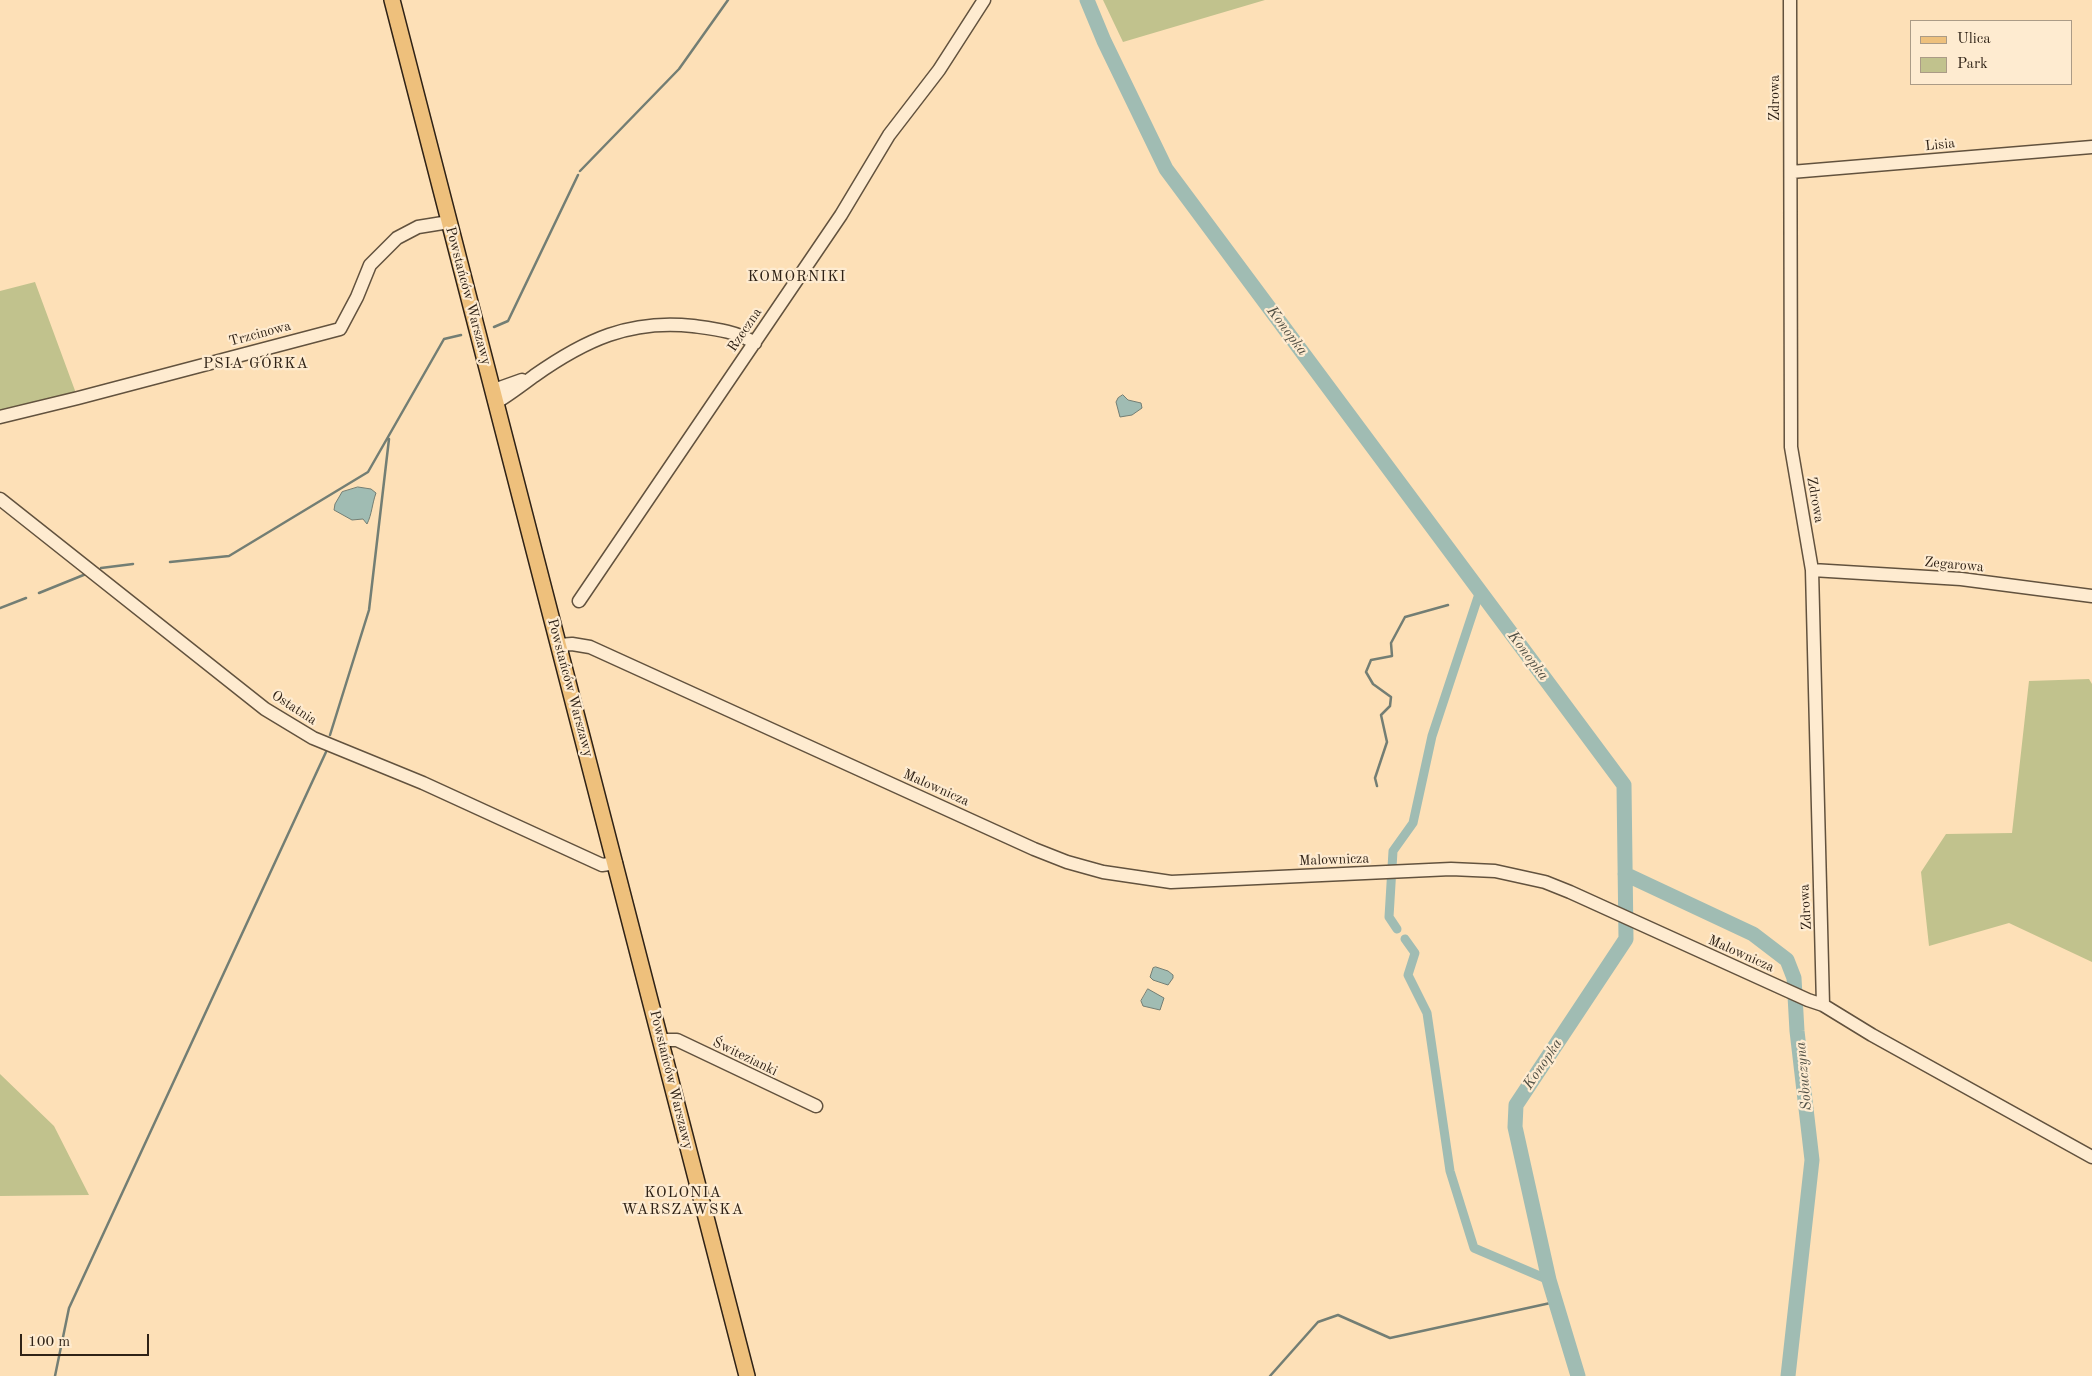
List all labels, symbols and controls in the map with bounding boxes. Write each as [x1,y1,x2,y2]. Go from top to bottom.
legend [1910,20,2072,85]
text: Ulica [1957,32,1991,47]
text: Park [1957,57,1988,72]
street label: Zdrowa [1767,75,1783,121]
street label: Lisia [1924,135,1956,155]
street label: Powstańców Warszawy [441,225,495,367]
district label: KOMORNIKI [746,268,848,286]
water label: Konopka [1263,303,1311,359]
street label: Rzeczna [724,305,766,355]
street label: Trzcinowa [227,318,293,350]
district label: PSIA GÓRKA [202,355,310,373]
street label: Zdrowa [1803,476,1827,524]
street label: Zegarowa [1923,554,1985,576]
street label: Powstańców Warszawy [543,617,597,759]
water label: Konopka [1504,628,1552,684]
street label: Ostatnia [268,687,320,729]
street label: Malownicza [900,766,972,810]
street label: Malownicza [1298,850,1370,870]
street label: Zdrowa [1796,883,1816,931]
street label: Malownicza [1705,932,1777,976]
street label: Powstańców Warszawy [646,1009,696,1151]
street label: Świtezianki [710,1034,780,1080]
water label: Konopka [1520,1035,1566,1093]
water label: Sobuczyna [1792,1041,1816,1111]
district label: KOLONIA WARSZAWSKA [621,1184,745,1219]
scale bar [22,1324,151,1356]
text: 100 m [28,1335,70,1350]

